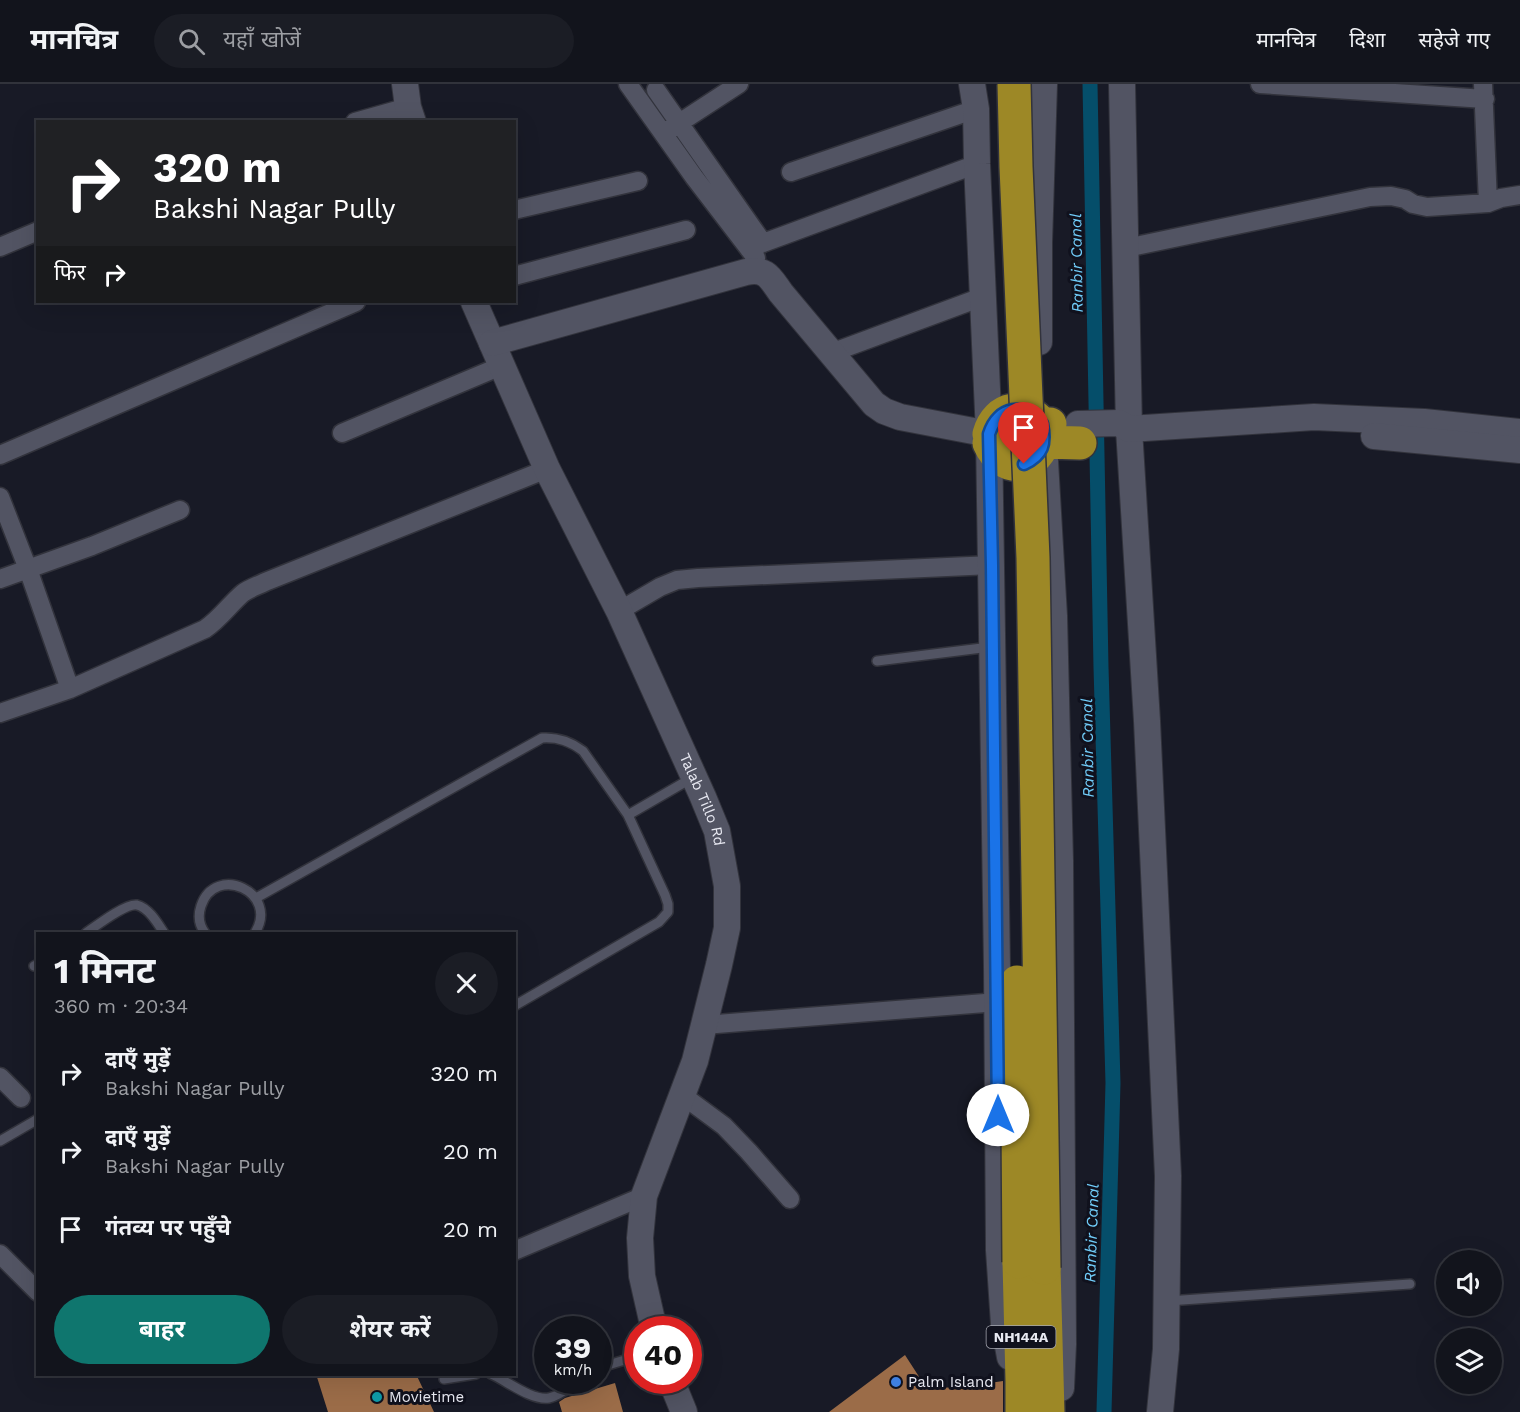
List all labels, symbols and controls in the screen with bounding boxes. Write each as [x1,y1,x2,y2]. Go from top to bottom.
search box [154,14,574,68]
text: मानचित्र [30,23,118,56]
icon: search [175,25,208,58]
text: यहाँ खोजें [223,27,301,52]
text: मानचित्र [1256,27,1316,52]
text: दिशा [1349,27,1385,52]
text: सहेजे गए [1418,27,1490,52]
text: 320 m [153,143,282,192]
icon: right [54,144,132,222]
text: Bakshi Nagar Pully [153,193,395,225]
water label: Ranbir Canal [1066,213,1087,313]
icon: right [98,258,131,291]
text: फिर [54,260,86,285]
pin [998,402,1049,464]
icon: arrive [1007,411,1040,444]
water label: Ranbir Canal [1077,698,1098,798]
street label: Talab Tillo Rd [676,751,729,847]
text: 1 मिनट [54,950,155,992]
button: close [435,952,498,1015]
text: 360 m · 20:34 [54,994,188,1018]
text: दाएँ मुड़ें [105,1047,170,1072]
icon: right [54,1057,87,1090]
text: 320 m [430,1061,498,1086]
text: Bakshi Nagar Pully [105,1076,285,1100]
position arrow [966,1083,1030,1147]
text: दाएँ मुड़ें [105,1125,170,1150]
icon: right [54,1135,87,1168]
text: 20 m [443,1139,498,1164]
text: Bakshi Nagar Pully [105,1154,285,1178]
water label: Ranbir Canal [1080,1183,1103,1283]
icon: arrive [54,1213,87,1246]
text: गंतव्य पर पहुँचे [105,1215,231,1240]
text: 20 m [443,1217,498,1242]
map controls [1436,1250,1502,1394]
button: sound [1436,1250,1502,1316]
button: बाहर [54,1295,270,1364]
button: शेयर करें [282,1295,498,1364]
speed limit sign: 40 [624,1316,702,1394]
road number: NH144A [986,1326,1056,1348]
button: layers [1436,1328,1502,1394]
text: 39 [555,1330,591,1365]
text: km/h [554,1361,592,1379]
place label: Palm Island [908,1373,994,1391]
marker: Palm Island [889,1375,903,1389]
place label: Movietime [389,1388,464,1406]
marker: Movietime [370,1390,384,1404]

